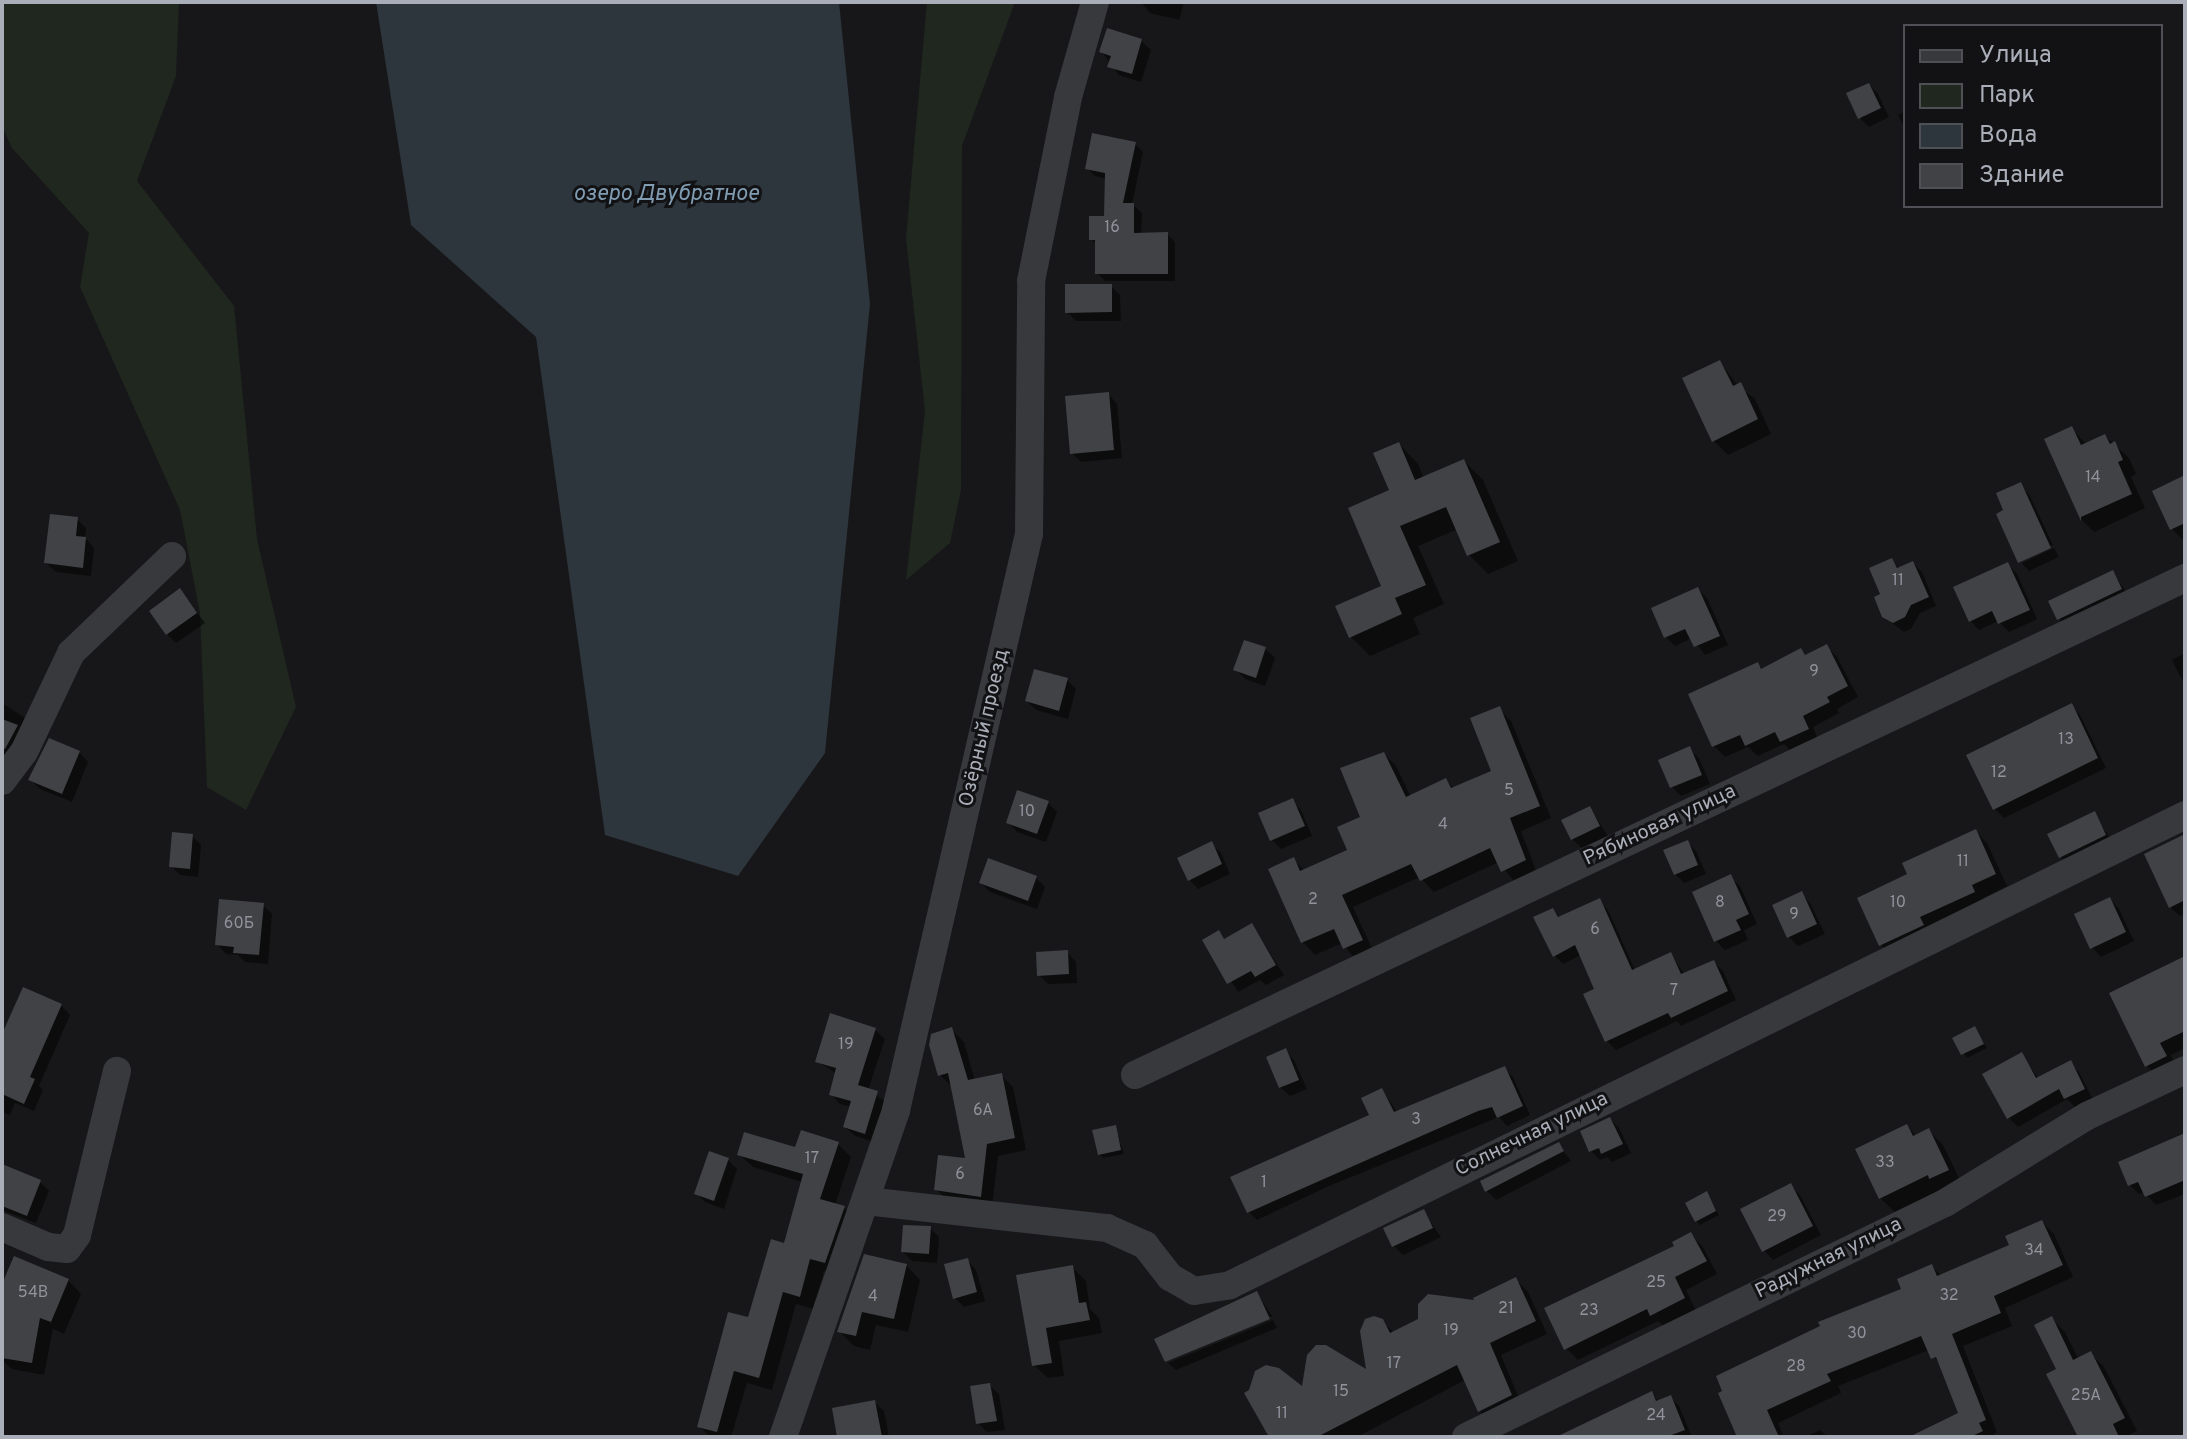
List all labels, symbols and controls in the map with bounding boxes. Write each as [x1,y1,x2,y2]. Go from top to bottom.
legend [1903,24,2163,208]
text: Улица [1979,41,2052,71]
text: Парк [1979,81,2035,111]
text: Вода [1979,121,2037,151]
text: Здание [1979,161,2065,191]
water label: озеро Двубратное [573,182,759,208]
house number: 16 [1104,218,1120,238]
house number: 14 [2085,468,2101,488]
house number: 11 [1892,571,1904,591]
street label: Озёрный проезд [955,647,1015,809]
house number: 9 [1809,662,1819,682]
house number: 13 [2058,730,2074,750]
house number: 12 [1991,763,2007,783]
street label: Рябиновая улица [1580,780,1740,872]
house number: 5 [1504,781,1514,801]
house number: 10 [1019,802,1035,822]
house number: 4 [1438,815,1448,835]
house number: 11 [1957,852,1969,872]
house number: 2 [1308,890,1318,910]
house number: 8 [1715,893,1725,913]
house number: 10 [1890,893,1906,913]
house number: 9 [1789,905,1799,925]
house number: 60Б [224,914,254,934]
house number: 6 [1590,920,1600,940]
house number: 7 [1670,981,1678,1001]
house number: 19 [838,1035,854,1055]
street label: Солнечная улица [1452,1088,1612,1182]
house number: 6А [973,1101,993,1121]
house number: 3 [1411,1110,1421,1130]
house number: 17 [805,1149,819,1169]
house number: 33 [1875,1153,1895,1173]
house number: 6 [955,1165,965,1185]
house number: 1 [1261,1173,1267,1193]
house number: 29 [1767,1207,1787,1227]
street label: Радужная улица [1752,1213,1906,1305]
house number: 34 [2024,1241,2044,1261]
house number: 25 [1646,1273,1666,1293]
house number: 54В [18,1283,48,1303]
house number: 32 [1939,1286,1959,1306]
house number: 4 [868,1287,878,1307]
house number: 21 [1498,1299,1514,1319]
house number: 23 [1579,1301,1599,1321]
house number: 19 [1443,1321,1459,1341]
house number: 30 [1847,1324,1867,1344]
house number: 17 [1387,1354,1401,1374]
house number: 28 [1786,1357,1806,1377]
house number: 15 [1333,1382,1349,1402]
house number: 25А [2071,1386,2101,1406]
house number: 11 [1276,1404,1288,1424]
house number: 24 [1646,1406,1666,1426]

